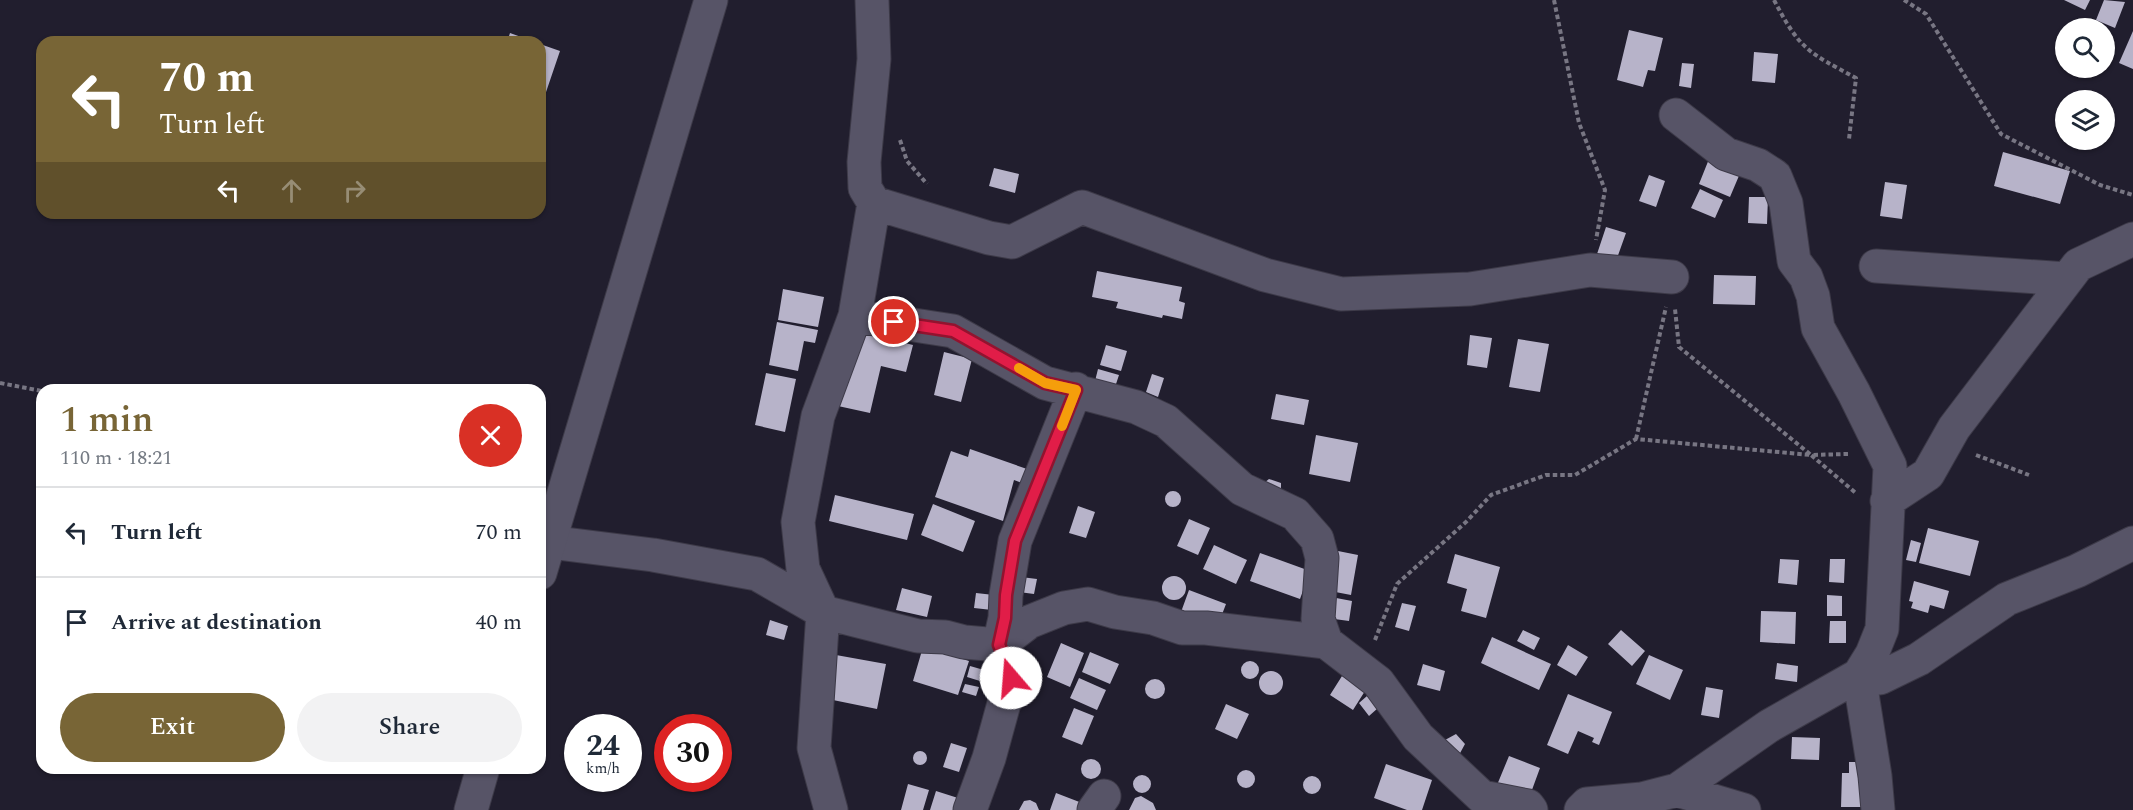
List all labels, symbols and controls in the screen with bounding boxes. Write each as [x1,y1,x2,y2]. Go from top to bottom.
map controls [2055,18,2115,150]
button: search [2055,18,2115,78]
text: 70 m [159,47,254,110]
icon: left [60,60,138,138]
button: layers [2055,90,2115,150]
text: Turn left [159,104,265,146]
icon: left [212,174,245,207]
icon: ahead [275,174,308,207]
icon: right [338,174,371,207]
pin [868,296,919,347]
icon: arrive [877,305,910,338]
text: 1 min [60,393,153,448]
button: close [459,404,522,467]
text: 110 m · 18:21 [60,443,172,473]
icon: left [60,516,93,549]
text: Turn left [111,516,203,549]
text: 70 m [476,516,522,549]
icon: arrive [60,606,93,639]
text: Arrive at destination [111,606,322,639]
text: 40 m [476,606,522,639]
position arrow [979,646,1043,710]
button: Exit [60,693,285,762]
button: Share [297,693,522,762]
speed limit sign: 30 [654,714,732,792]
text: 24 [586,723,620,769]
text: km/h [586,757,620,780]

